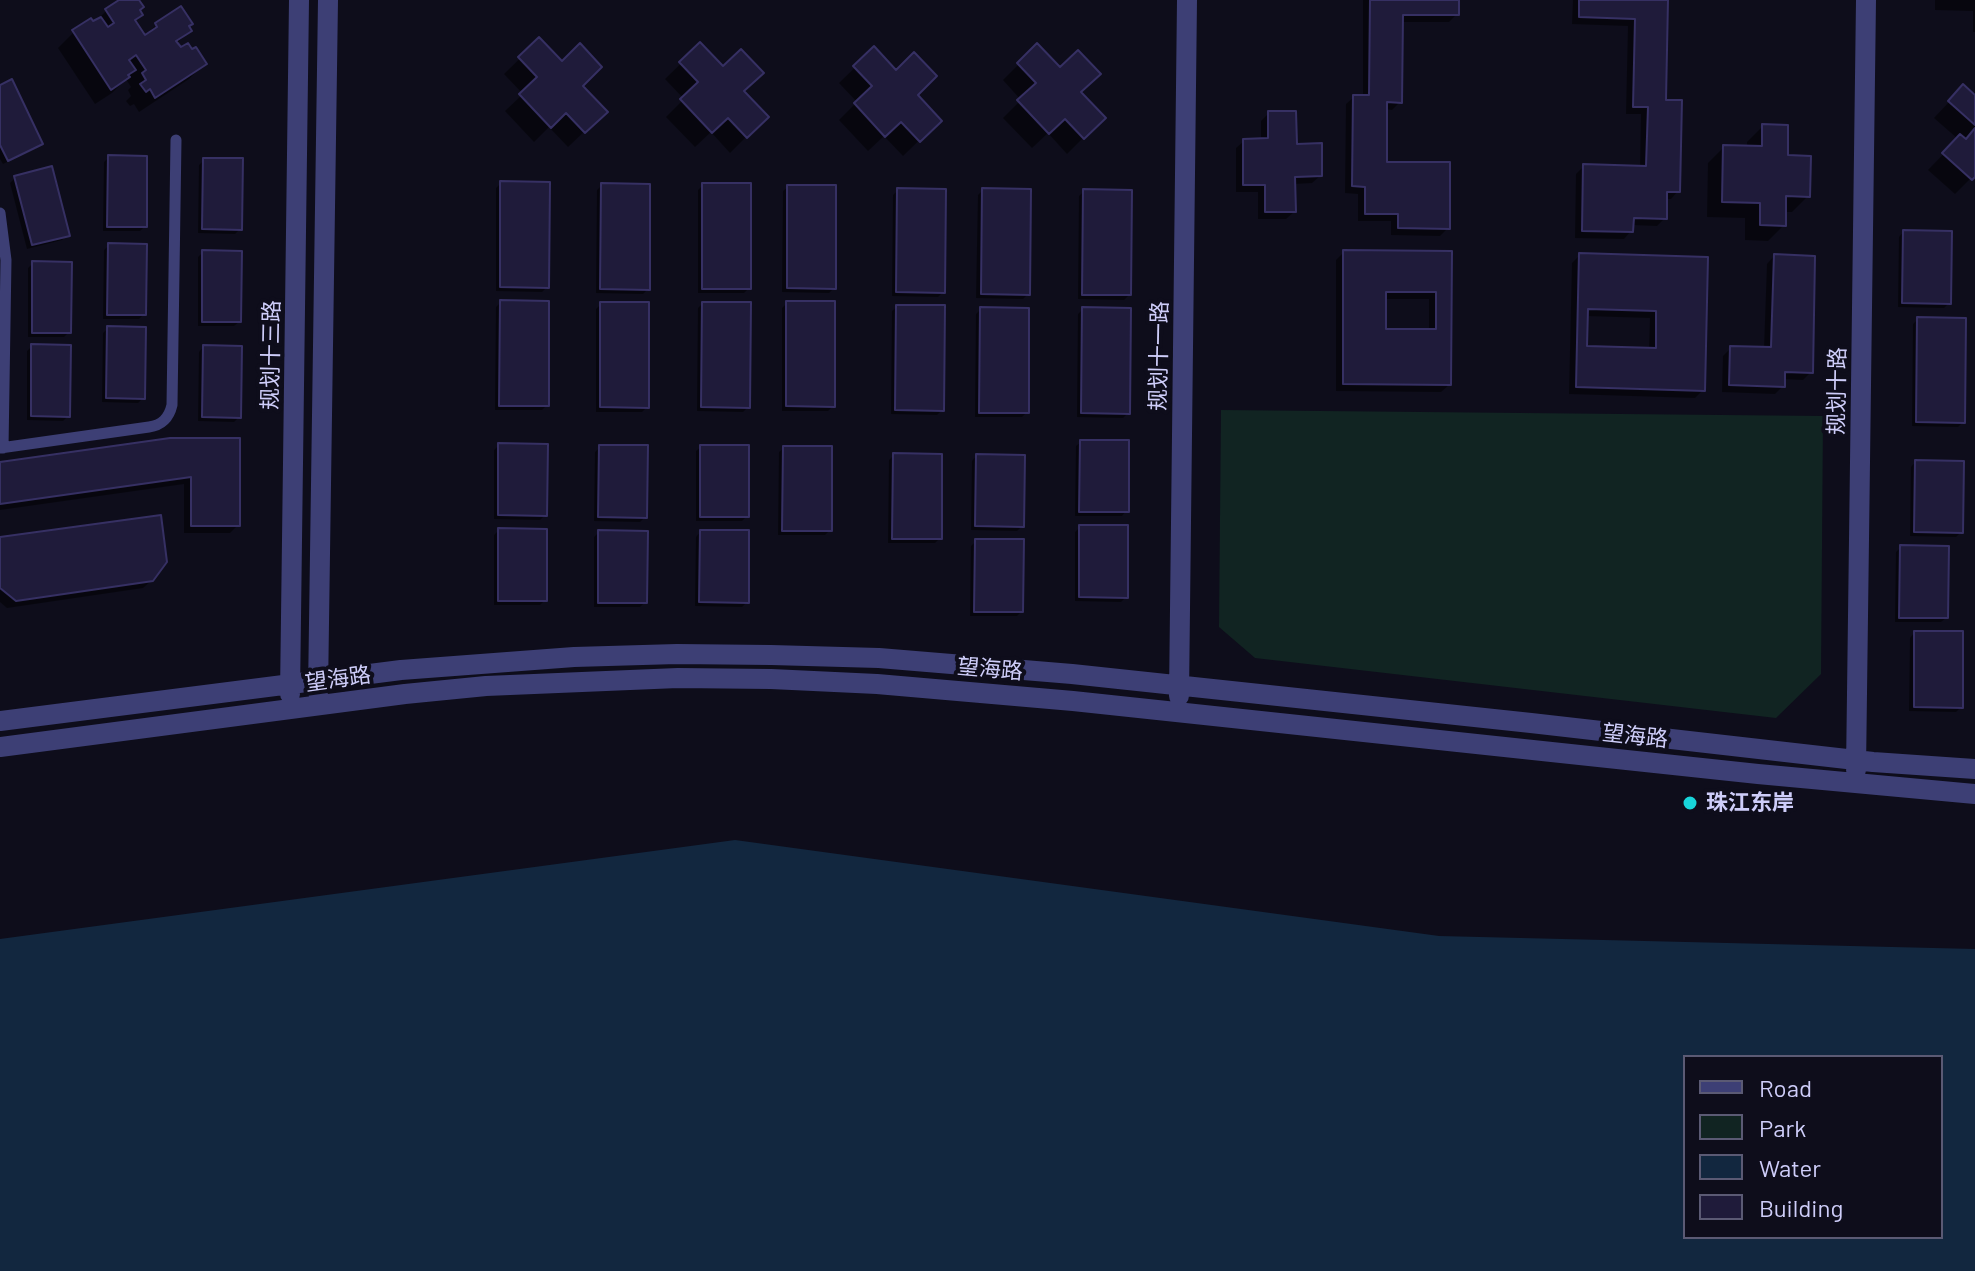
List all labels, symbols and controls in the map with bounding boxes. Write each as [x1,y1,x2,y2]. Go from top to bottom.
street label: 规划十三路 [257,300,285,410]
street label: 规划十一路 [1145,301,1173,411]
street label: 规划十路 [1823,347,1851,435]
street label: 望海路 [956,653,1024,685]
street label: 望海路 [303,661,373,697]
street label: 望海路 [1601,719,1669,753]
place label: 珠江东岸 [1706,790,1794,816]
marker: 珠江东岸 [1681,794,1699,812]
legend [1683,1055,1943,1239]
text: Road [1759,1073,1812,1102]
text: Park [1759,1113,1806,1142]
text: Water [1759,1153,1821,1182]
text: Building [1759,1193,1843,1222]

